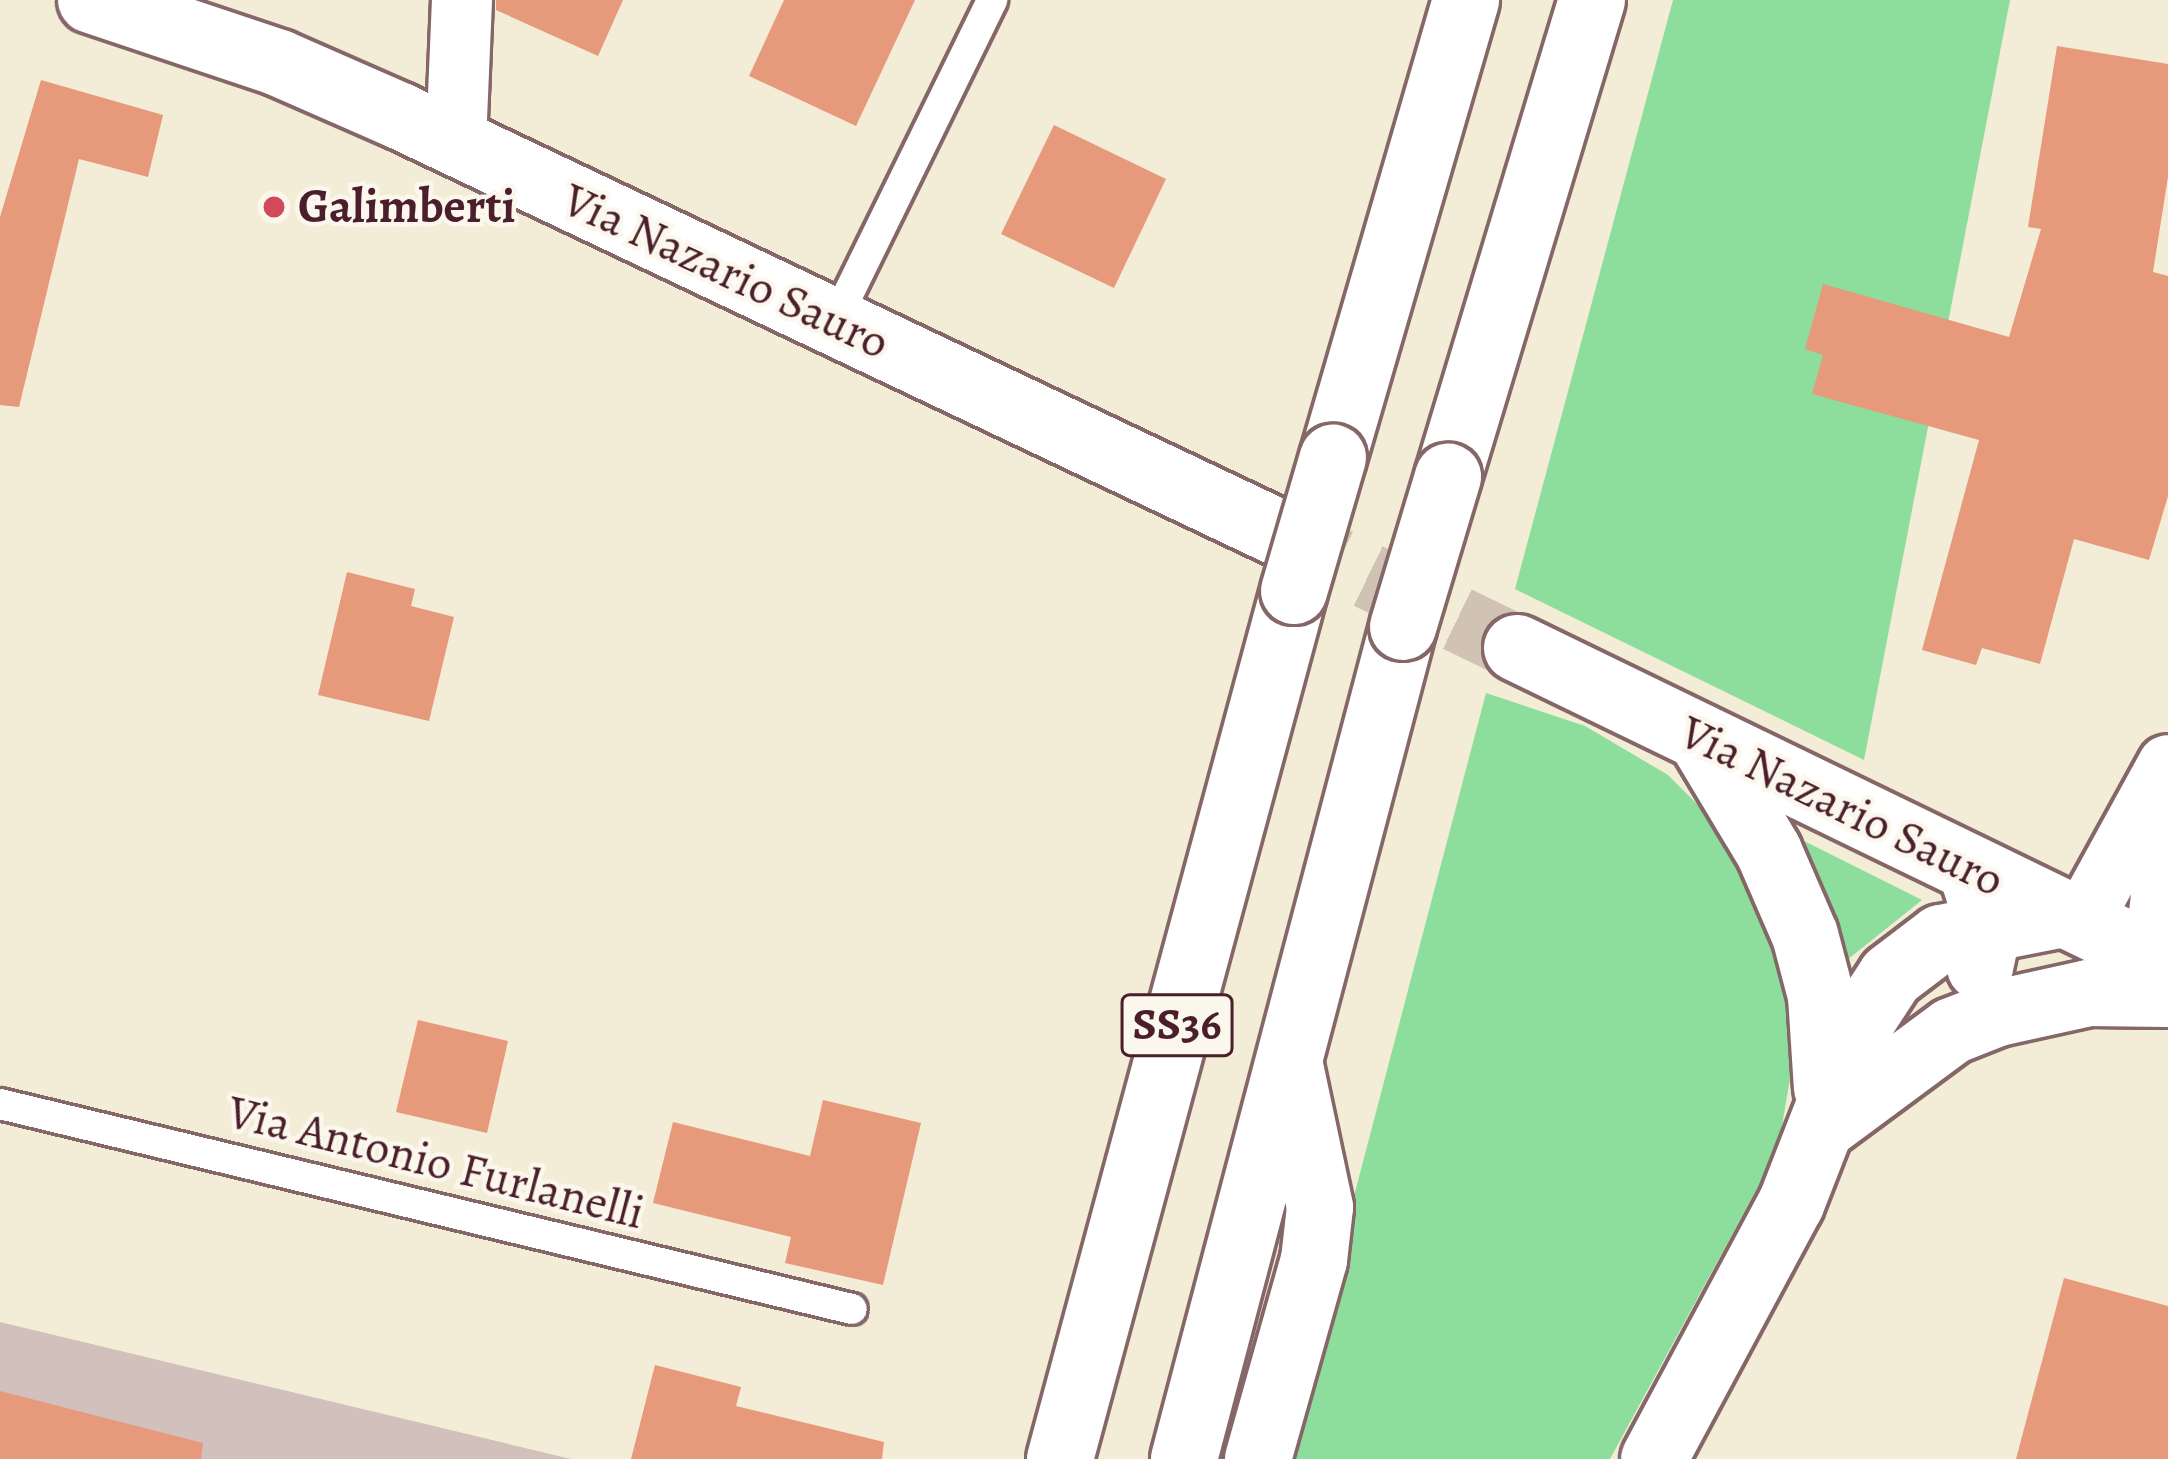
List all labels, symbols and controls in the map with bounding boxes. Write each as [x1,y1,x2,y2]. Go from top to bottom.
street label: Via Nazario Sauro [554,170,898,372]
place label: Galimberti [298,178,515,236]
marker: Galimberti [261,194,287,220]
street label: Via Nazario Sauro [1671,703,2013,909]
road number: SS36 [1120,986,1234,1064]
street label: Via Antonio Furlanelli [222,1082,650,1242]

